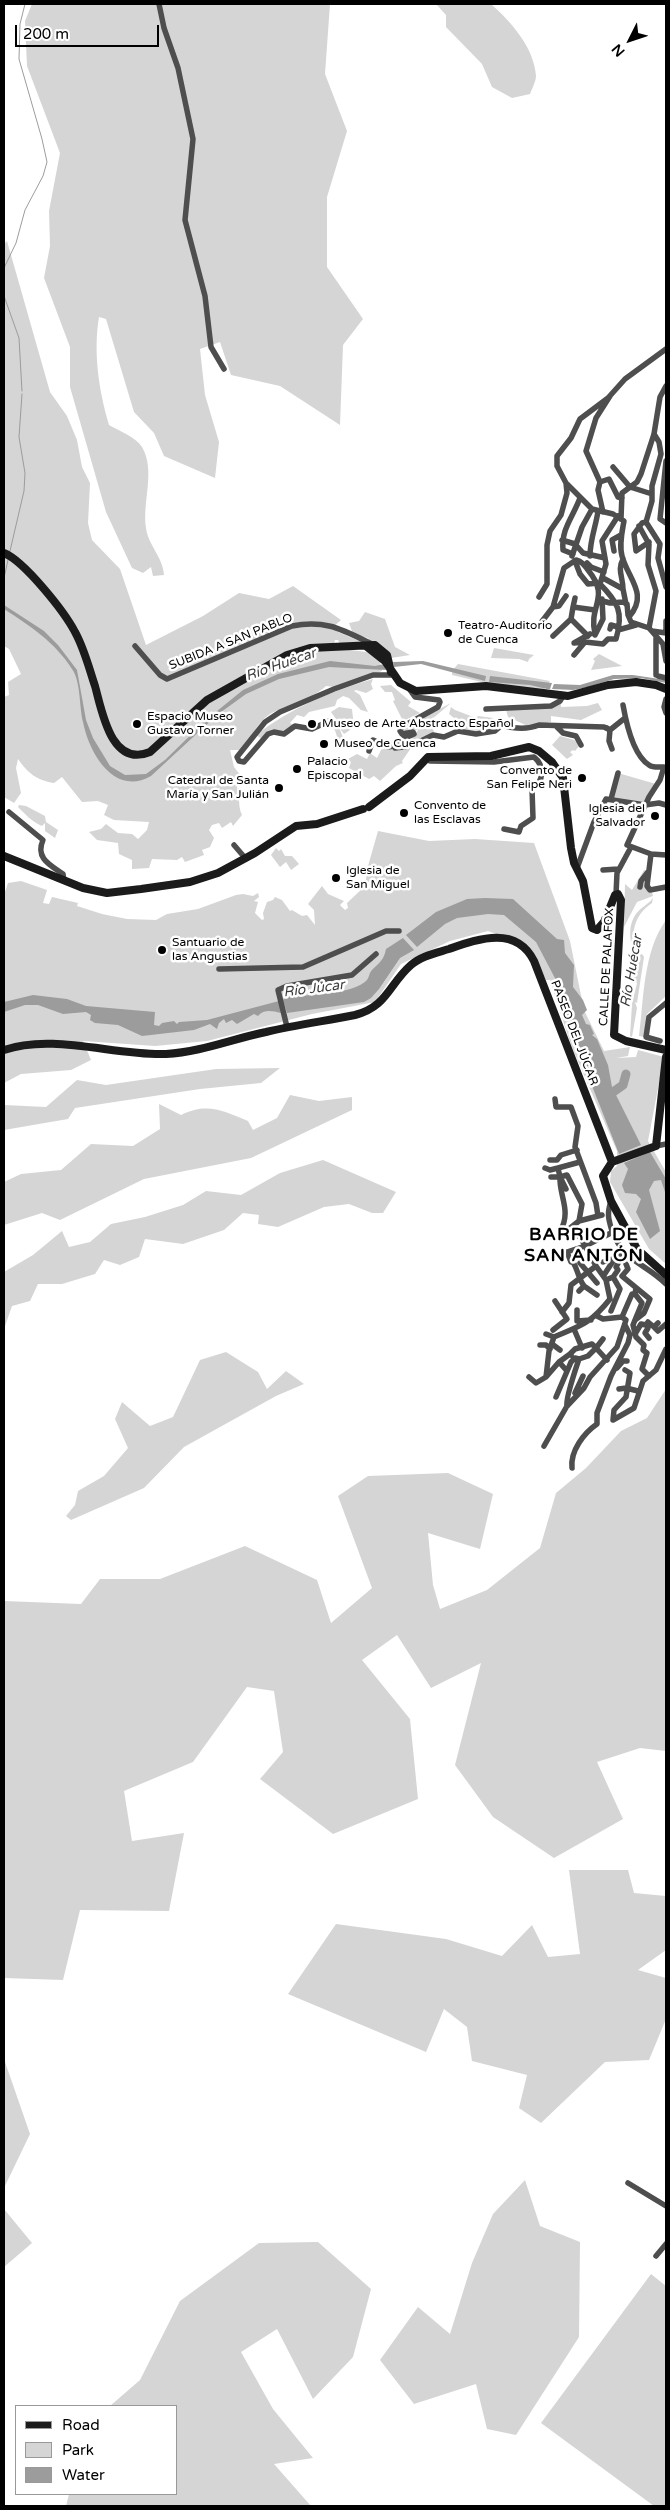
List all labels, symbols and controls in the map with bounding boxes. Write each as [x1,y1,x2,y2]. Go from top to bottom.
scale bar [18,15,161,47]
north arrow [605,15,655,65]
text: 200 m [23,25,69,43]
text: N [608,40,628,60]
street label: SUBIDA A SAN PABLO [167,611,295,673]
place label: Teatro-Auditorio de Cuenca [458,619,552,647]
marker: Teatro-Auditorio de Cuenca [442,627,454,639]
water label: Río Huécar [244,645,318,685]
place label: Espacio Museo Gustavo Torner [147,710,234,738]
place label: Museo de Arte Abstracto Español [322,717,514,731]
marker: Espacio Museo Gustavo Torner [131,718,143,730]
marker: Museo de Arte Abstracto Español [306,718,318,730]
place label: Museo de Cuenca [334,737,436,751]
marker: Museo de Cuenca [318,738,330,750]
place label: Palacio Episcopal [307,755,362,783]
marker: Palacio Episcopal [291,763,303,775]
place label: Convento de San Felipe Neri [487,764,572,792]
marker: Convento de San Felipe Neri [576,772,588,784]
place label: Catedral de Santa María y San Julián [166,774,269,802]
marker: Catedral de Santa María y San Julián [273,782,285,794]
place label: Convento de las Esclavas [414,799,486,827]
place label: Iglesia del Salvador [588,802,645,830]
marker: Convento de las Esclavas [398,807,410,819]
marker: Iglesia del Salvador [649,810,661,822]
place label: Iglesia de San Miguel [346,864,410,892]
marker: Iglesia de San Miguel [330,872,342,884]
street label: CALLE DE PALAFOX [597,908,617,1026]
water label: Río Huécar [617,934,647,1008]
place label: Santuario de las Angustias [172,936,247,964]
marker: Santuario de las Angustias [156,944,168,956]
water label: Río Júcar [283,977,345,1001]
street label: PASEO DEL JÚCAR [547,978,601,1088]
district label: BARRIO DE SAN ANTÓN [523,1224,645,1266]
legend [15,2405,178,2495]
text: Road [62,2416,100,2434]
text: Park [62,2441,94,2459]
text: Water [62,2466,105,2484]

